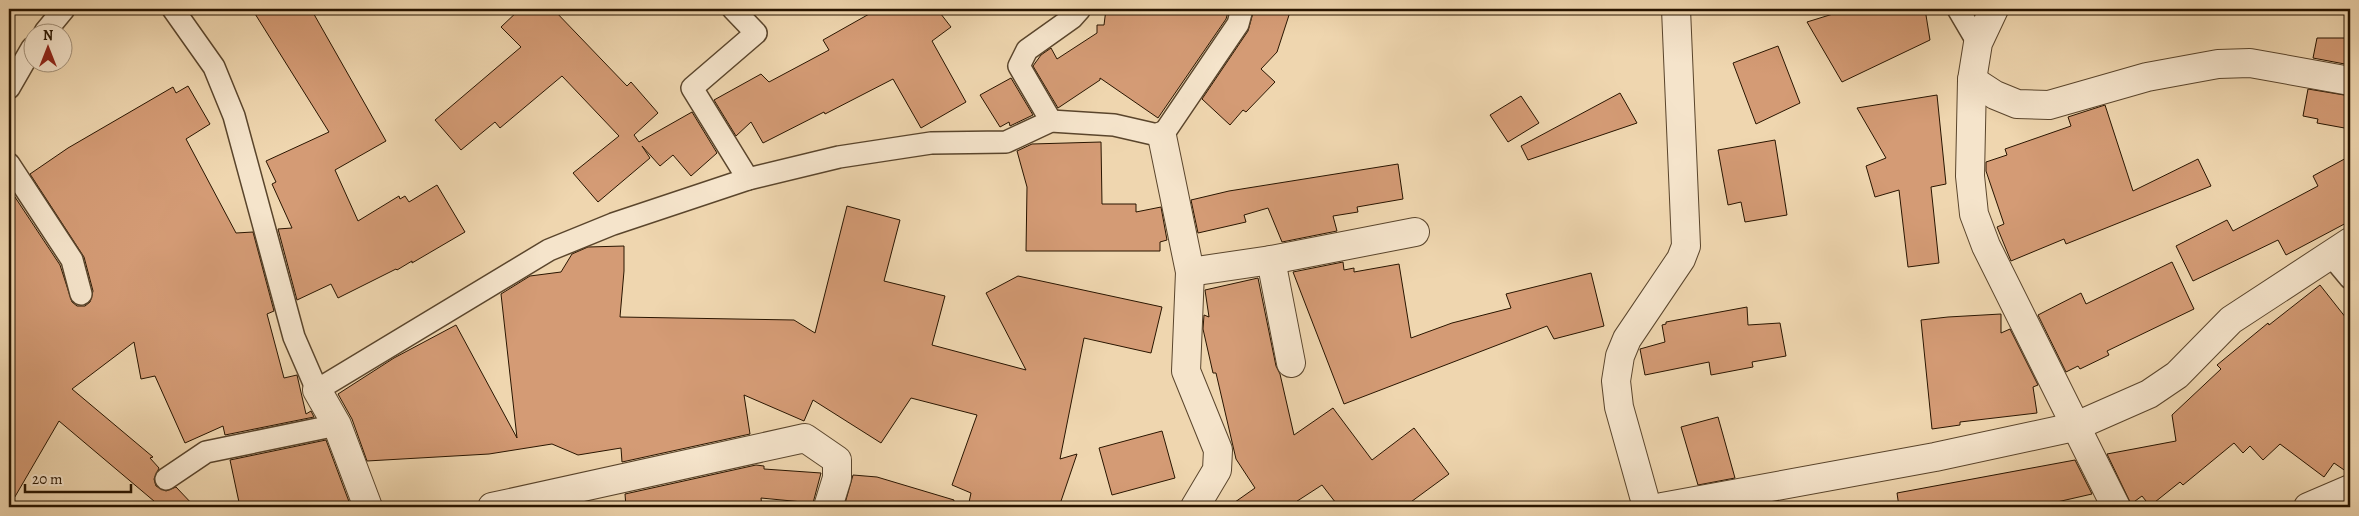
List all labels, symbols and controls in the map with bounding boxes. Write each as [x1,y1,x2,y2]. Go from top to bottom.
north arrow [22,22,72,72]
text: N [43,26,53,45]
scale bar [25,461,131,493]
text: 20 m [32,469,63,489]

